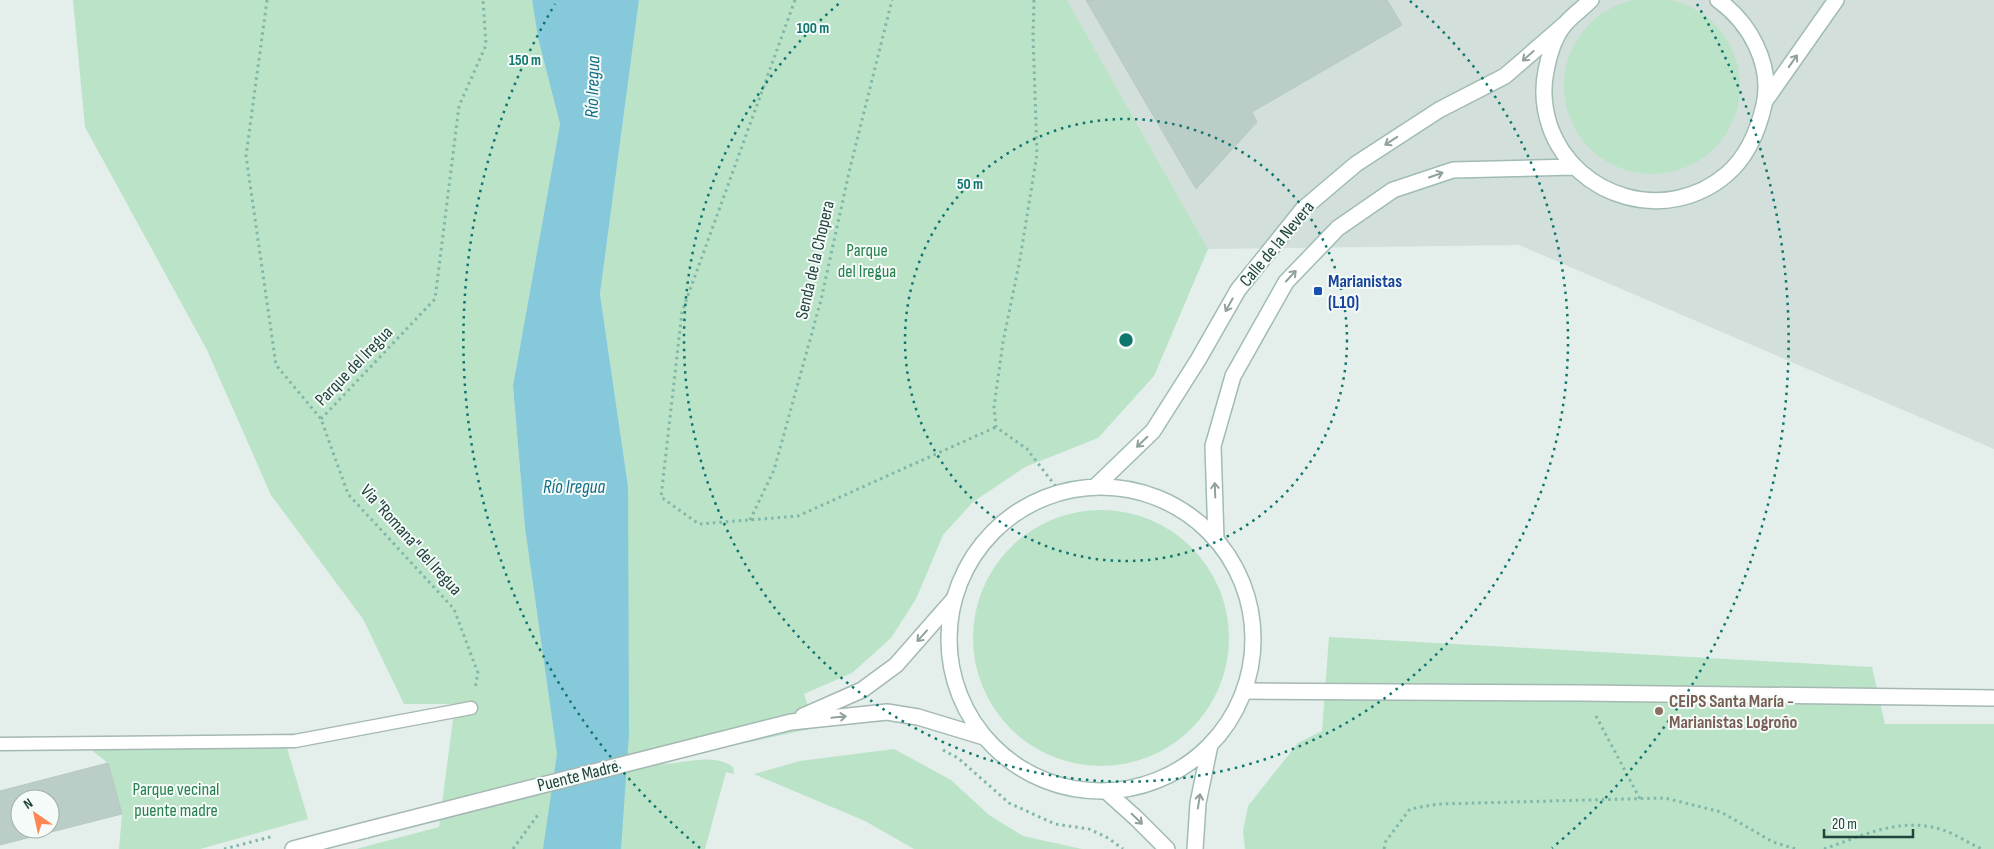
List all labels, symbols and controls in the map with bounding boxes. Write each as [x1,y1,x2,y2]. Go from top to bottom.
text: 100 m [797,19,829,38]
one-way arrow [1522,50,1535,61]
text: 150 m [509,51,541,70]
one-way arrow [1788,54,1798,68]
water label: Río Iregua [580,55,606,118]
one-way arrow [1384,137,1398,147]
one-way arrow [1428,170,1444,180]
text: 50 m [957,175,983,194]
street label: Calle de la Nevera [1235,197,1319,291]
street label: Senda de la Chopera [791,199,839,321]
park label: Parque del Iregua [838,240,896,282]
one-way arrow [1285,270,1297,283]
place label: Marianistas (L10) [1328,271,1402,313]
marker: Marianistas (L10) [1312,285,1324,297]
one-way arrow [1224,297,1233,312]
street label: Parque del Iregua [311,322,397,410]
centre of rings [1117,331,1135,349]
one-way arrow [1136,436,1148,448]
water label: Río Iregua [543,476,605,499]
street label: Via "Romana" del Iregua [356,480,466,600]
one-way arrow [1210,482,1219,498]
one-way arrow [916,629,928,642]
place label: CEIPS Santa María - Marianistas Logroño [1669,691,1797,733]
marker: CEIPS Santa María - Marianistas Logroño [1653,705,1665,717]
one-way arrow [831,712,847,722]
street label: Puente Madre [535,756,621,796]
park label: Parque vecinal puente madre [133,779,219,821]
north arrow [10,789,60,839]
one-way arrow [1195,793,1205,809]
text: N [20,794,36,813]
scale bar [1824,806,1913,838]
one-way arrow [1131,813,1144,825]
text: 20 m [1832,815,1857,834]

